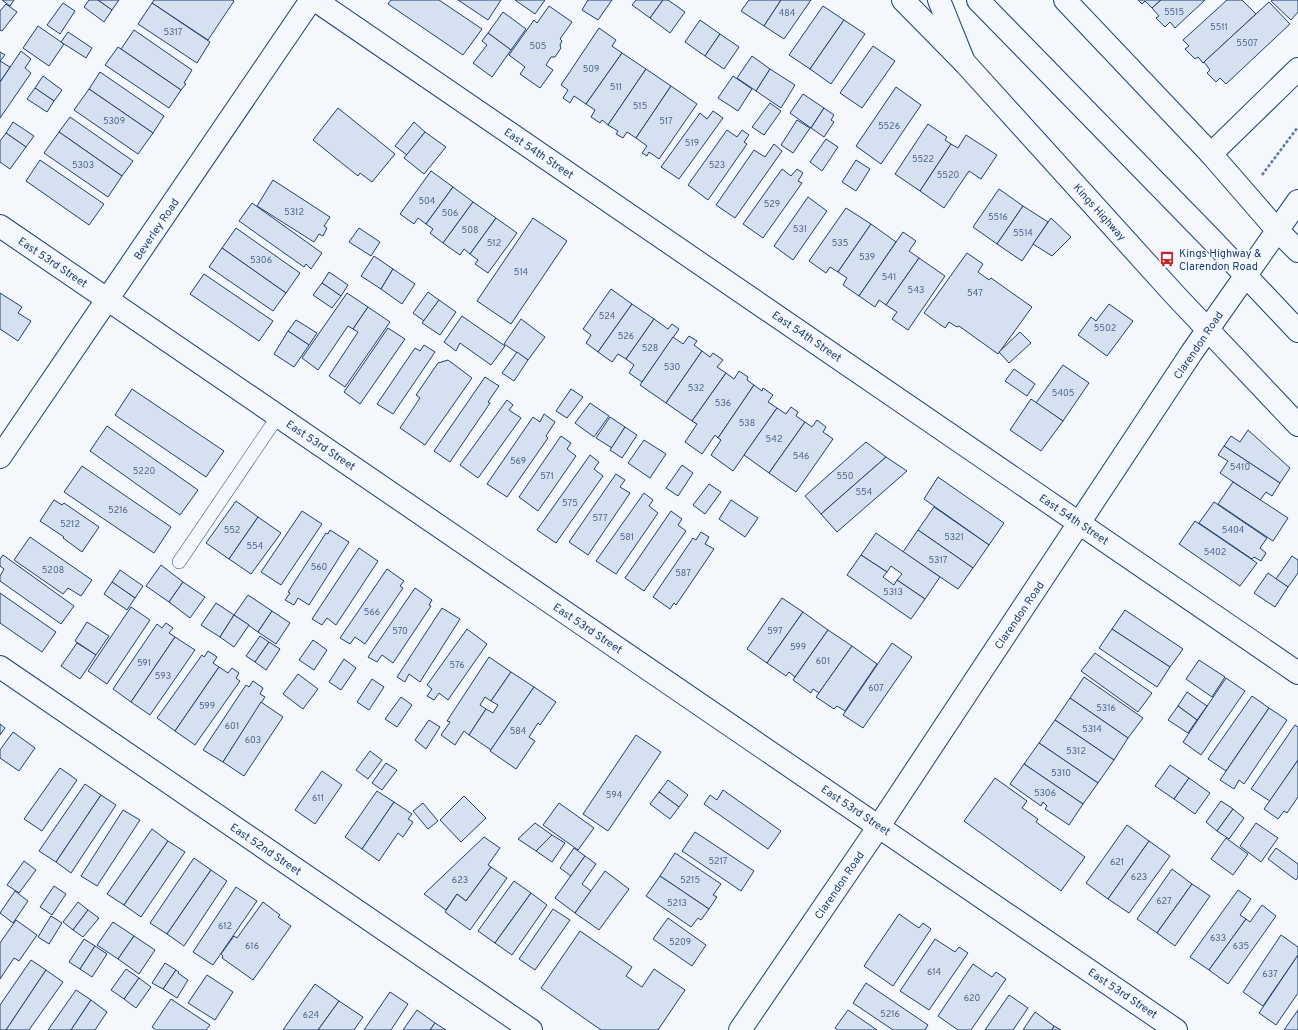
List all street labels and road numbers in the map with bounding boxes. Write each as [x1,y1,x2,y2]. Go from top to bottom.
street label: East 54th Street [501,125,576,182]
street label: Kings Highway [1070,181,1129,244]
street label: Beverley Road [131,196,183,263]
street label: East 53rd Street [15,234,90,291]
street label: East 54th Street [769,308,844,365]
street label: Clarendon Road [1171,309,1227,382]
street label: East 53rd Street [283,417,358,474]
street label: East 54th Street [1036,491,1111,548]
street label: Clarendon Road [992,579,1048,652]
street label: East 53rd Street [550,600,625,657]
street label: East 53rd Street [818,782,893,839]
street label: East 52nd Street [227,821,304,879]
street label: Clarendon Road [812,849,868,922]
street label: East 53rd Street [1085,965,1160,1022]

